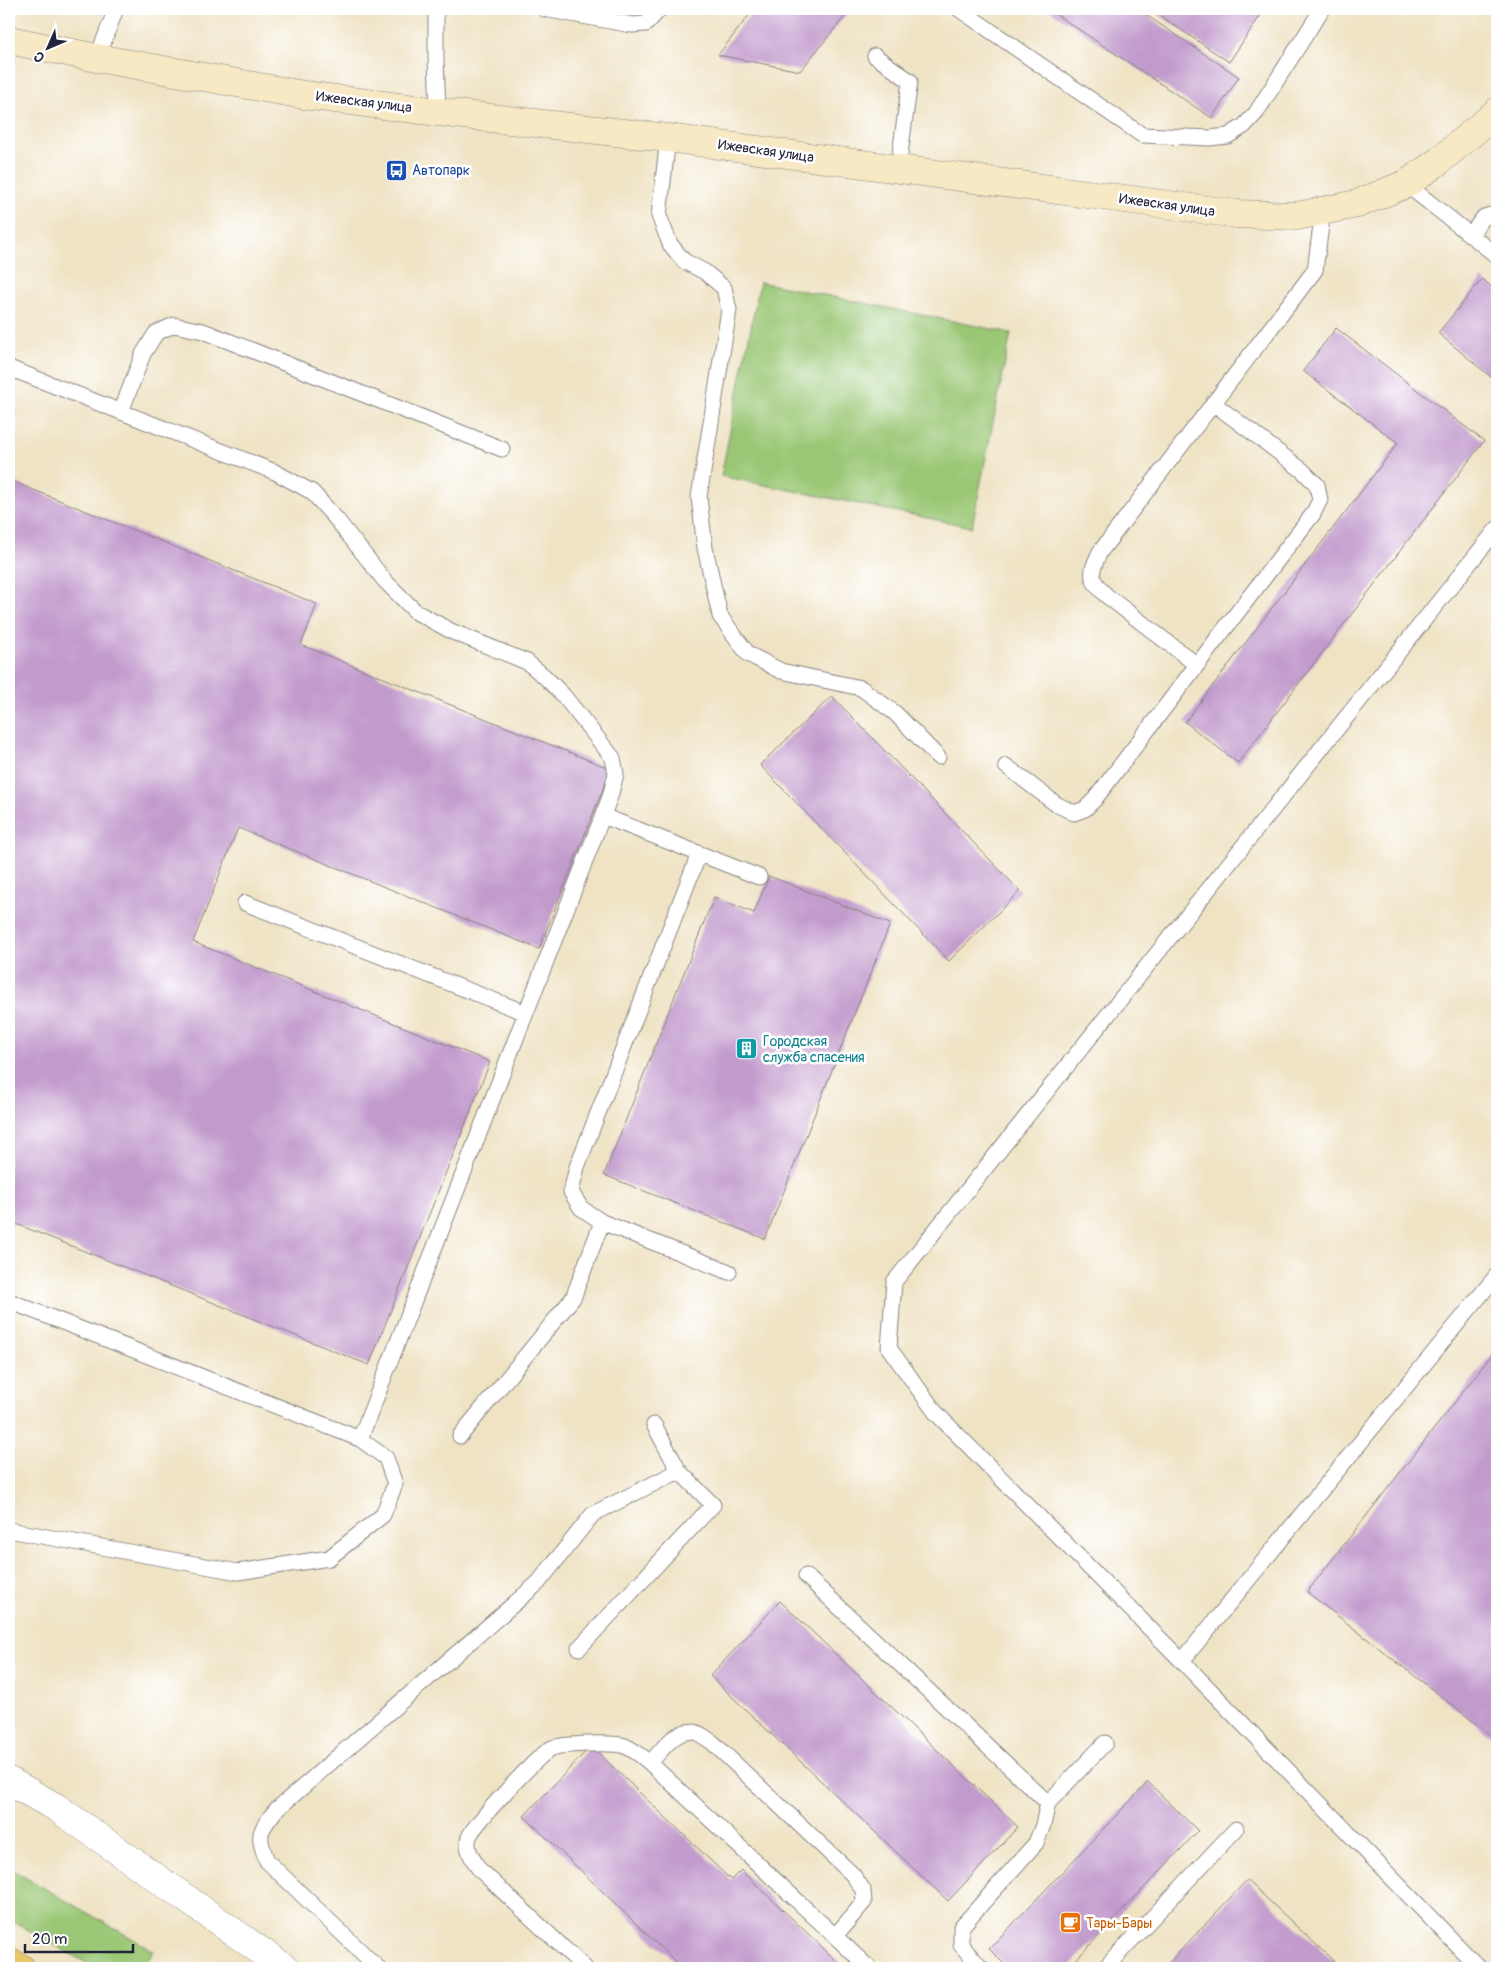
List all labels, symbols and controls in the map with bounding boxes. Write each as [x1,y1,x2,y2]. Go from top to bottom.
north arrow [22,22,72,72]
text: С [30,48,48,66]
street label: Ижевская улица [315,88,413,116]
street label: Ижевская улица [717,136,815,166]
bus stop icon: Автопарк [384,158,408,182]
place label: Автопарк [412,162,470,179]
street label: Ижевская улица [1118,190,1216,220]
place label: Городская служба спасения [763,1033,865,1066]
building icon: Городская служба спасения [735,1037,759,1061]
cafe icon: Тары-Бары [1058,1911,1082,1935]
place label: Тары-Бары [1086,1915,1152,1932]
scale bar [25,1922,132,1954]
text: 20 m [32,1930,67,1949]

